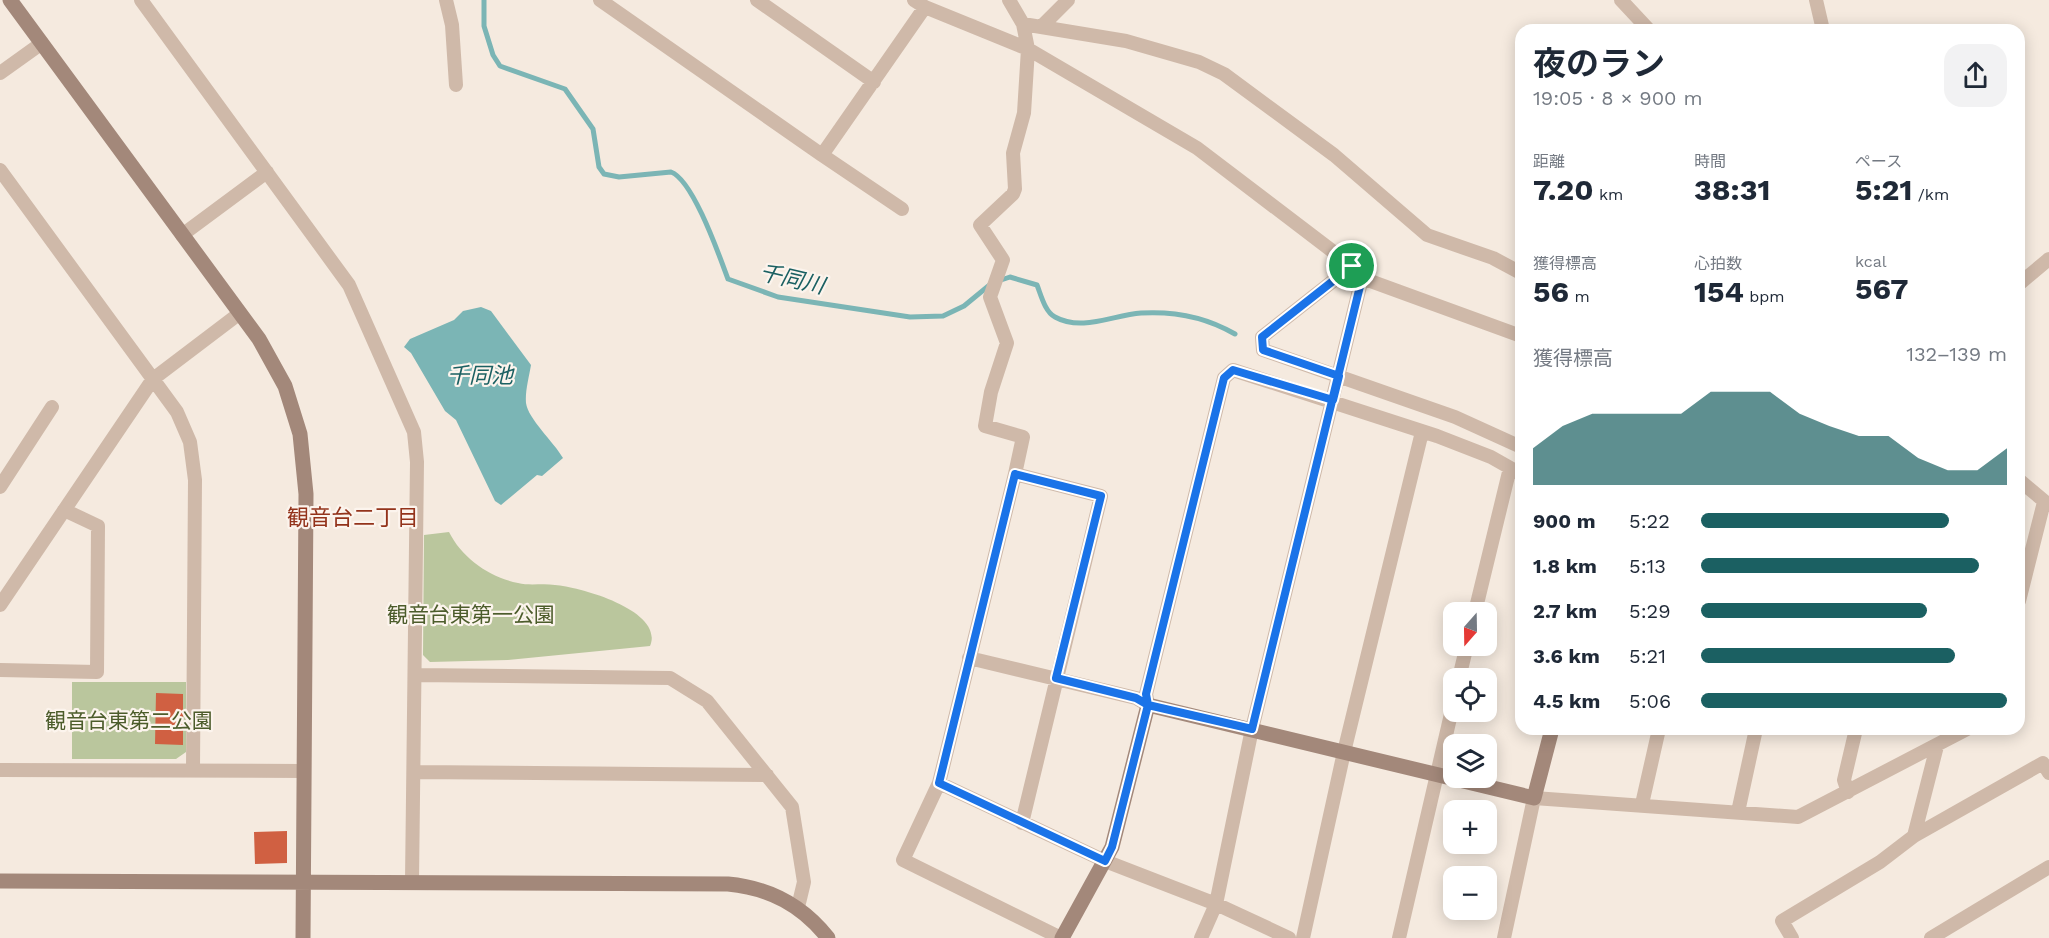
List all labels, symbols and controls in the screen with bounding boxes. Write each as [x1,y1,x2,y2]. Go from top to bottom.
text: 夜のラン [1533,44,1665,83]
button: share [1944,44,2007,107]
text: 19:05 · 8 × 900 m [1533,86,1702,110]
text: 距離 [1533,152,1565,171]
text: 時間 [1694,152,1726,171]
text: ペース [1855,152,1902,171]
text: 7.20 [1533,172,1594,207]
text: 38:31 [1694,172,1770,207]
text: 5:21 [1855,172,1912,207]
text: km [1594,185,1623,204]
text: /km [1912,185,1949,204]
pin [1326,240,1377,291]
icon: arrive [1335,249,1368,282]
text: kcal [1855,252,1887,271]
text: 獲得標高 [1533,254,1597,273]
text: 心拍数 [1694,254,1742,273]
water label: 千同川 [757,259,829,299]
text: 567 [1855,271,1909,306]
text: 56 [1533,274,1569,309]
text: 154 [1694,274,1744,309]
text: m [1569,287,1590,306]
text: bpm [1744,287,1785,306]
text: 132–139 m [1906,342,2007,366]
text: 獲得標高 [1533,346,1613,370]
water label: 千同池 [447,363,515,388]
district label: 観音台二丁目 [287,505,419,530]
text: 900 m [1533,509,1596,533]
text: 5:22 [1629,509,1670,533]
text: 1.8 km [1533,554,1597,578]
text: 5:13 [1629,554,1666,578]
text: 2.7 km [1533,599,1597,623]
text: 5:29 [1629,599,1671,623]
park label: 観音台東第一公園 [387,602,555,627]
north arrow [1443,602,1497,656]
map controls [1443,602,1497,920]
text: 3.6 km [1533,644,1600,668]
text: 5:21 [1629,644,1666,668]
button: locate [1443,668,1497,722]
text: 4.5 km [1533,689,1600,713]
text: 5:06 [1629,689,1671,713]
park label: 観音台東第二公園 [45,708,213,733]
button: layers [1443,734,1497,788]
button: + [1443,800,1497,854]
button: − [1443,866,1497,920]

